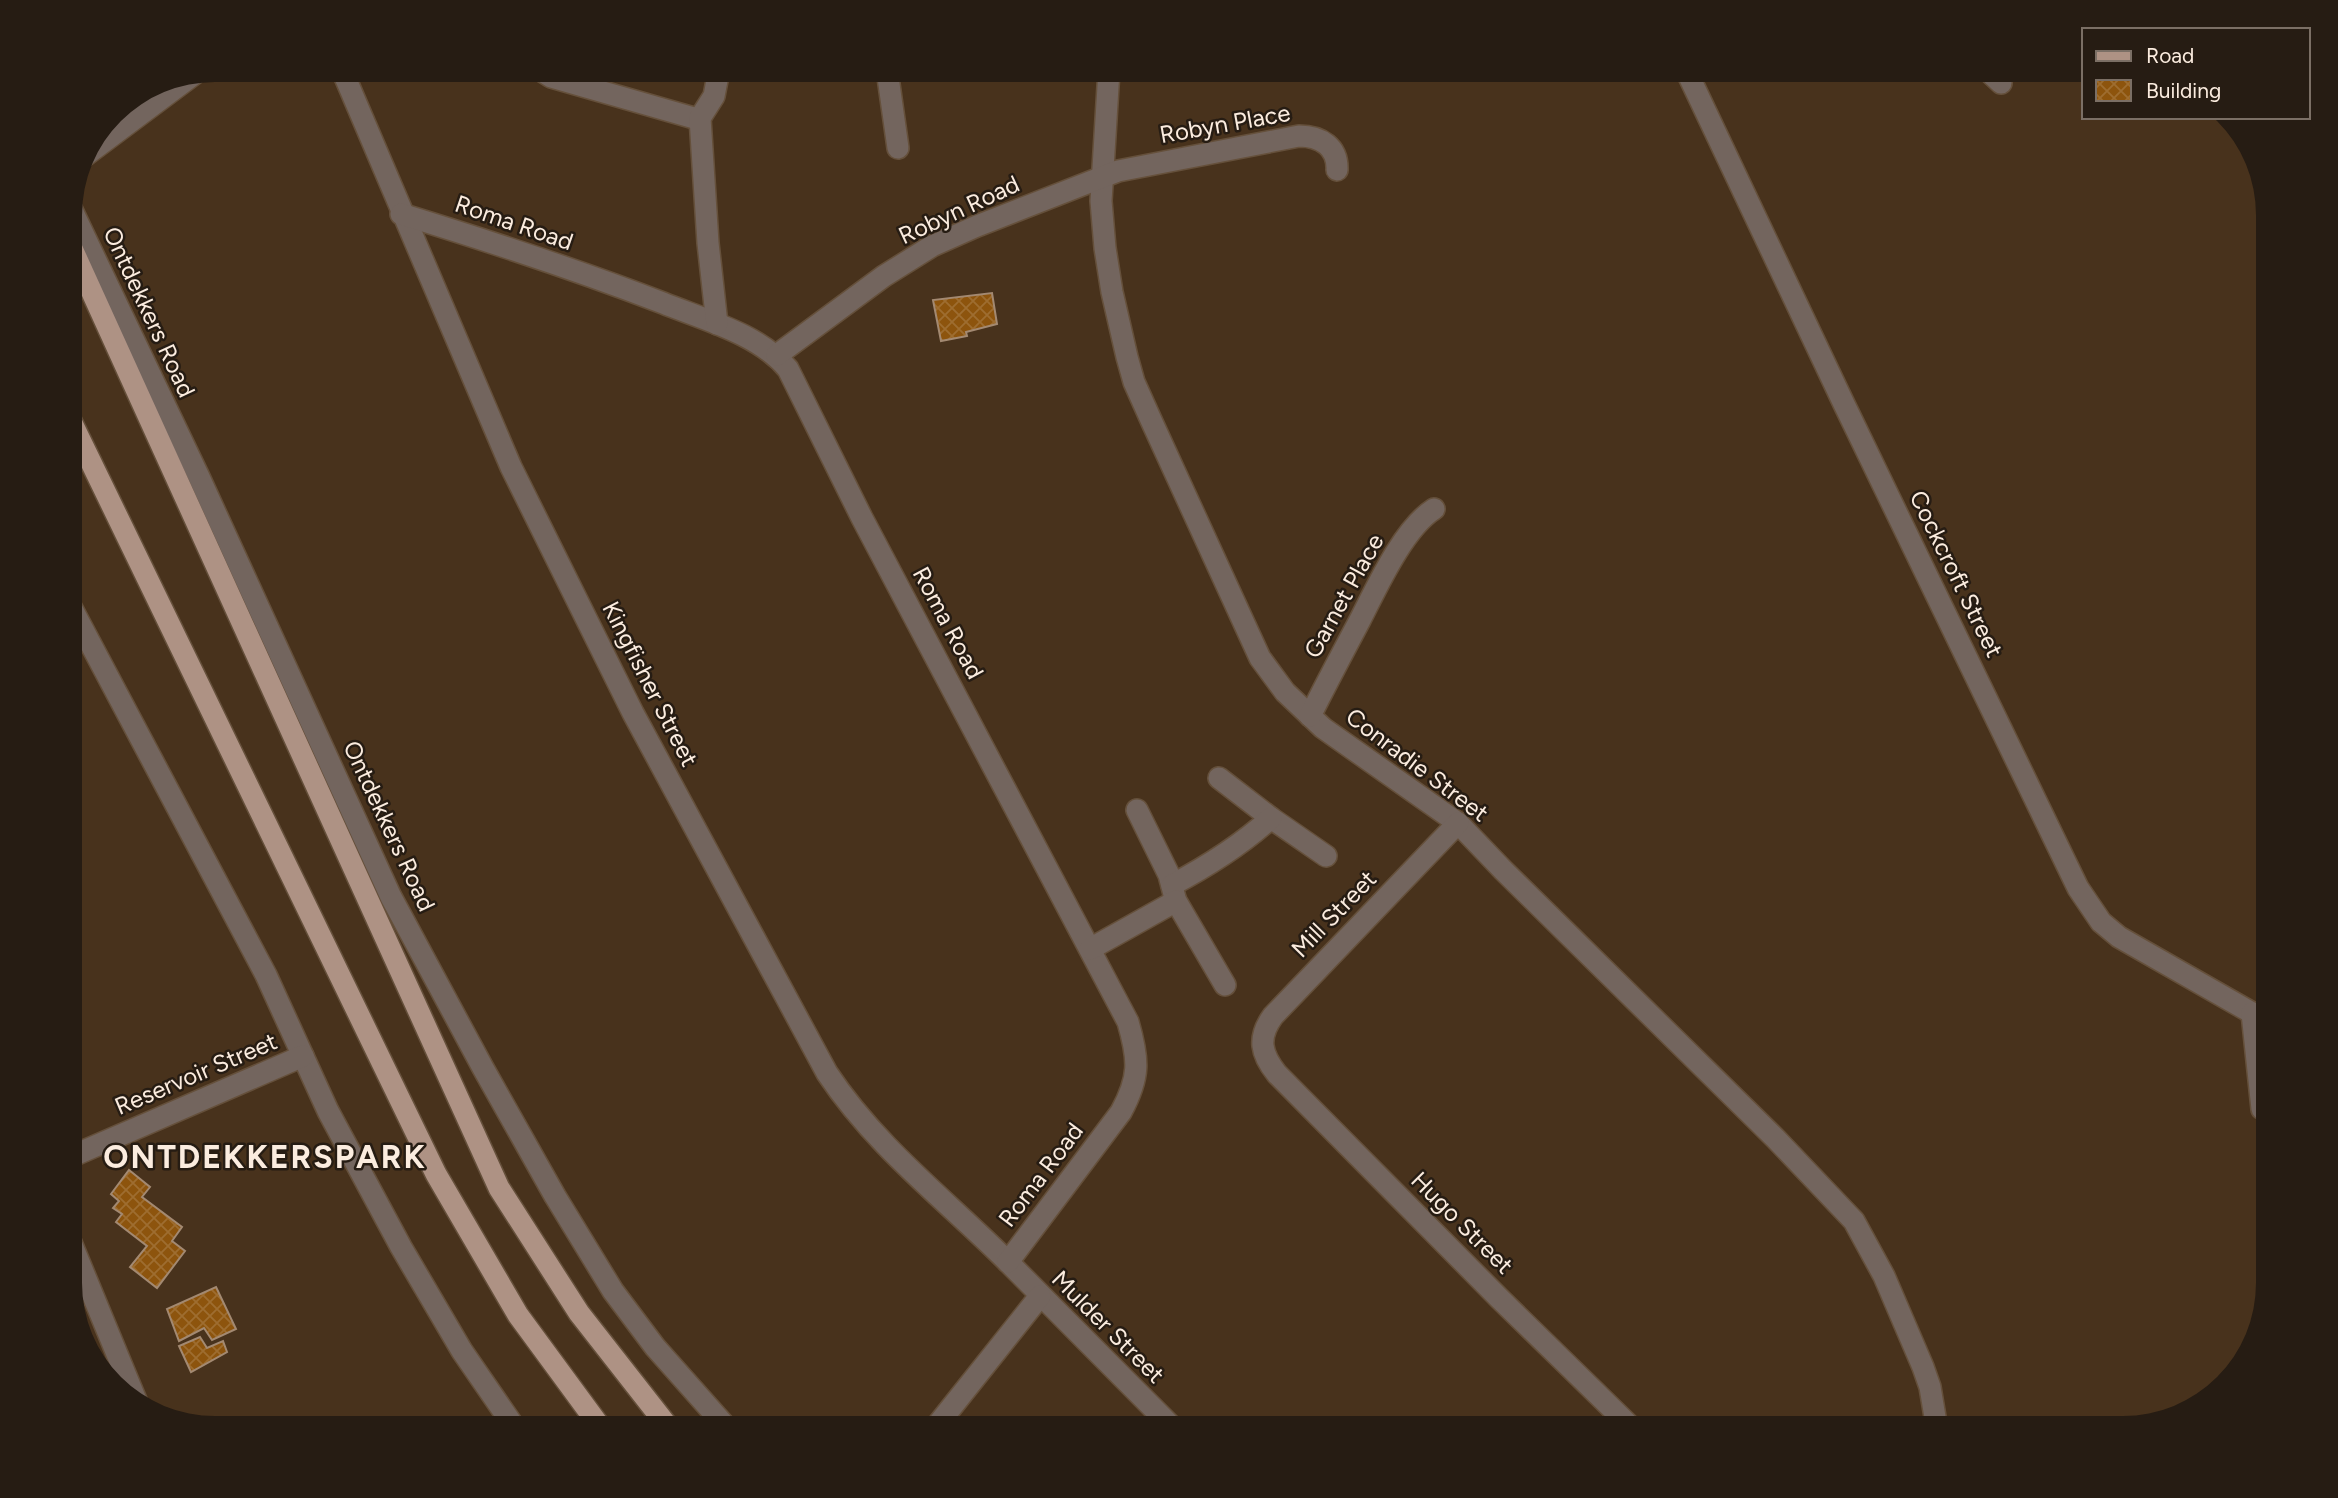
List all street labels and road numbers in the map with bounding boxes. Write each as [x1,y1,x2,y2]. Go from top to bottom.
street label: Robyn Place [1157,98,1292,149]
street label: Robyn Road [894,169,1024,250]
street label: Roma Road [451,189,577,256]
street label: Ontdekkers Road [97,222,202,402]
street label: Cockcroft Street [1904,486,2009,662]
street label: Garnet Place [1298,529,1390,663]
street label: Roma Road [907,562,990,684]
street label: Kingfisher Street [596,597,704,771]
street label: Conradie Street [1340,702,1494,828]
street label: Ontdekkers Road [337,736,442,916]
street label: Mill Street [1285,864,1382,963]
street label: Reservoir Street [110,1026,281,1121]
street label: Roma Road [992,1117,1089,1232]
street label: Hugo Street [1405,1166,1519,1280]
street label: Mulder Street [1046,1264,1171,1389]

